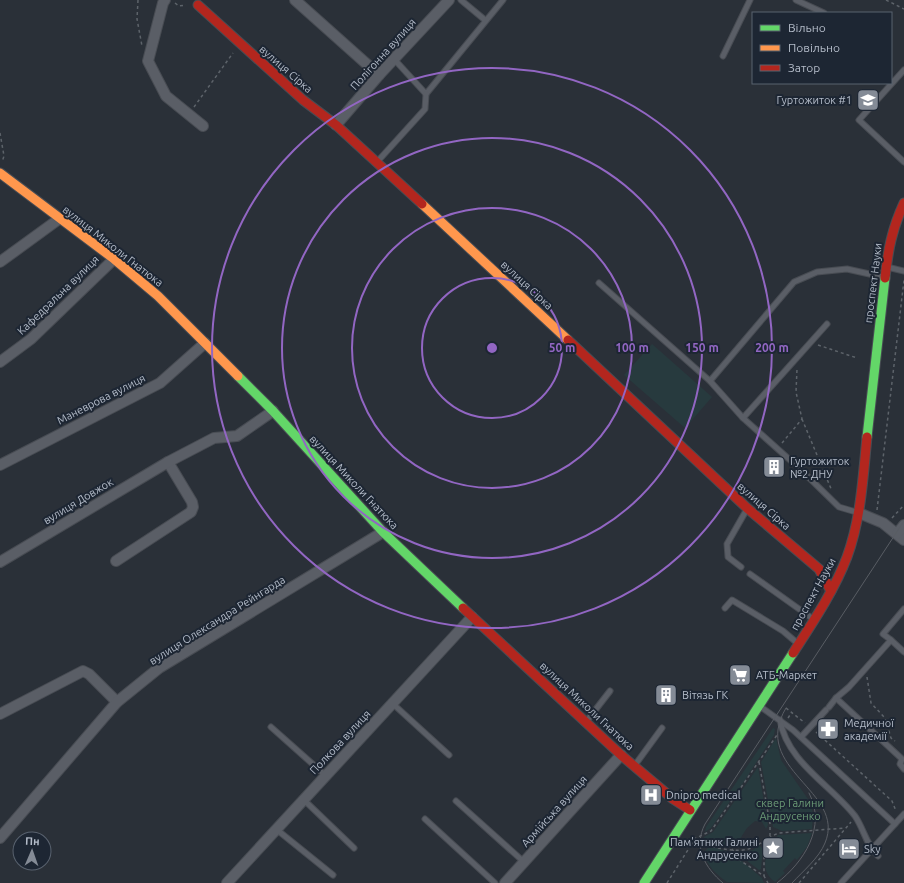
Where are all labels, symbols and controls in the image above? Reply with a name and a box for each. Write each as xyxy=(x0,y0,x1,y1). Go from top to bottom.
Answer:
legend xyxy=(752,12,892,84)
street label: Полігонна вулиця xyxy=(348,16,418,92)
text: Вільно xyxy=(788,21,826,34)
text: Повільно xyxy=(788,41,840,54)
street label: вулиця Сірка xyxy=(257,43,315,95)
text: Затор xyxy=(788,61,820,74)
school or university icon: Гуртожиток #1 xyxy=(855,87,881,113)
place label: Гуртожиток #1 xyxy=(777,94,852,106)
street label: вулиця Миколи Гнатюка xyxy=(60,203,166,289)
street label: проспект Науки xyxy=(862,242,884,324)
street label: Кафедральна вулиця xyxy=(15,253,101,337)
street label: вулиця Сірка xyxy=(499,258,555,312)
centre of rings xyxy=(485,341,499,355)
text: 50 m xyxy=(549,341,575,354)
text: 100 m xyxy=(615,341,649,354)
text: 150 m xyxy=(685,341,719,354)
text: 200 m xyxy=(755,341,789,354)
street label: Маневрова вулиця xyxy=(55,372,147,426)
street label: вулиця Миколи Гнатюка xyxy=(307,433,401,531)
building icon: Гуртожиток №2 ДНУ xyxy=(761,454,787,480)
place label: Гуртожиток №2 ДНУ xyxy=(790,455,850,480)
street label: вулиця Довжок xyxy=(41,475,115,527)
street label: вулиця Сірка xyxy=(735,480,793,532)
street label: проспект Науки xyxy=(788,556,838,632)
street label: вулиця Олександра Рейнгарда xyxy=(147,573,287,667)
street label: вулиця Миколи Гнатюка xyxy=(538,659,636,753)
supermarket icon: АТБ-Маркет xyxy=(727,662,753,688)
place label: АТБ-Маркет xyxy=(756,669,817,681)
building icon: Вітязь ГК xyxy=(653,682,679,708)
place label: Вітязь ГК xyxy=(682,689,728,701)
street label: Полкова вулиця xyxy=(307,708,373,776)
pharmacy icon: Медичної академії xyxy=(815,716,841,742)
place label: Медичної академії xyxy=(844,717,894,742)
street label: Армійська вулиця xyxy=(519,773,589,849)
hospital icon: Dnipro medical xyxy=(638,782,664,808)
place label: Dnipro medical xyxy=(666,789,741,801)
park label: сквер Галини Андрусенко xyxy=(756,797,824,822)
north arrow xyxy=(12,831,52,871)
text: Пн xyxy=(25,835,40,847)
place icon: Пам'ятник Галині Андрусенко xyxy=(760,835,786,861)
place label: Пам'ятник Галині Андрусенко xyxy=(670,836,758,861)
hotel icon: Sky xyxy=(836,836,862,862)
place label: Sky xyxy=(864,843,881,855)

